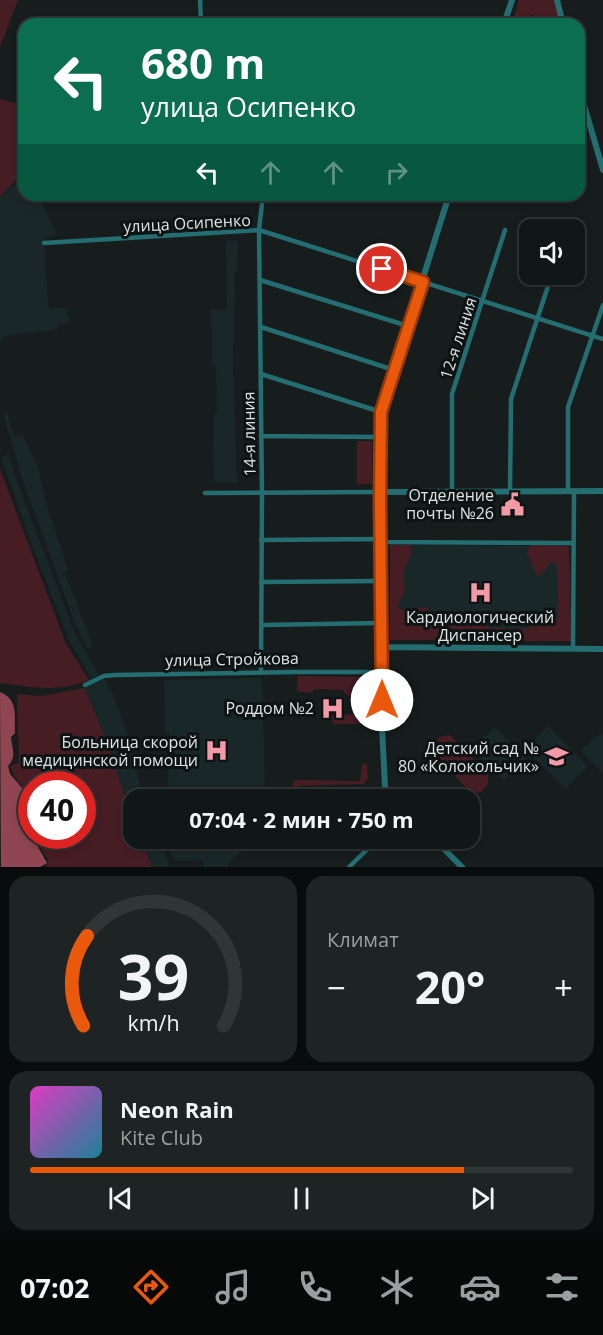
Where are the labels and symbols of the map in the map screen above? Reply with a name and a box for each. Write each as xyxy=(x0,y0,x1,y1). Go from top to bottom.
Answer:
street label: улица Осипенко xyxy=(123,209,251,237)
pin xyxy=(356,243,407,294)
street label: 12-я линия xyxy=(434,294,482,382)
street label: 14-я линия xyxy=(237,391,261,477)
place label: Отделение почты №26 xyxy=(406,484,494,524)
public building icon: Отделение почты №26 xyxy=(499,491,525,517)
hospital icon: Кардиологический Диспансер xyxy=(467,579,493,605)
place label: Кардиологический Диспансер xyxy=(406,606,554,646)
street label: улица Стройкова xyxy=(165,647,299,671)
position arrow xyxy=(350,668,414,732)
hospital icon: Роддом №2 xyxy=(319,695,345,721)
place label: Роддом №2 xyxy=(225,697,314,719)
place label: Больница скорой медицинской помощи xyxy=(22,731,198,771)
place label: Детский сад № 80 «Колокольчик» xyxy=(398,737,539,777)
hospital icon: Больница скорой медицинской помощи xyxy=(203,738,229,764)
school or university icon: Детский сад № 80 «Колокольчик» xyxy=(544,744,570,770)
speed limit sign: 40 xyxy=(18,771,96,849)

